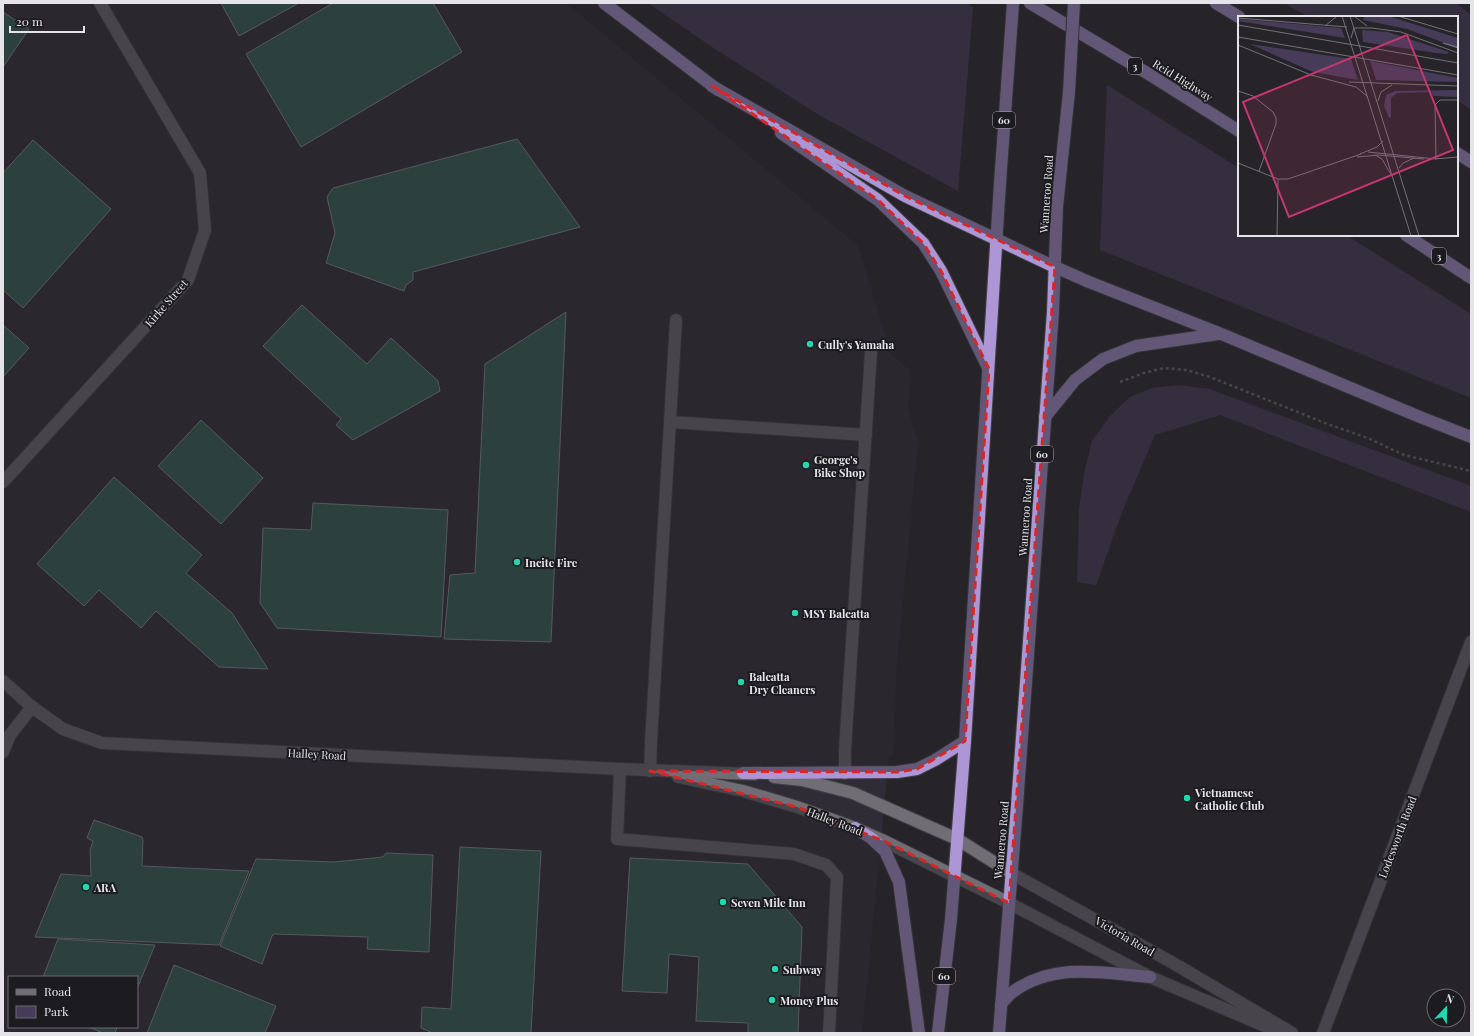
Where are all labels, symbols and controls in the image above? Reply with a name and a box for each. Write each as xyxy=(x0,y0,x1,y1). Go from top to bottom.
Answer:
scale bar xyxy=(10,8,84,34)
text: 20 m xyxy=(16,13,43,29)
inset map xyxy=(1238,16,1458,236)
street label: Reid Highway xyxy=(1150,56,1216,105)
road number: 3 xyxy=(1128,58,1142,74)
road number: 60 xyxy=(993,112,1015,128)
street label: Wanneroo Road xyxy=(1036,154,1056,234)
road number: 3 xyxy=(1432,248,1446,264)
street label: Kirke Street xyxy=(141,276,191,330)
place label: Cully's Yamaha xyxy=(818,337,895,352)
marker: Cully's Yamaha xyxy=(805,339,815,349)
road number: 60 xyxy=(1031,446,1053,462)
place label: George's Bike Shop xyxy=(814,452,865,480)
marker: George's Bike Shop xyxy=(801,460,811,470)
street label: Wanneroo Road xyxy=(1015,477,1035,557)
place label: Incite Fire xyxy=(525,555,578,570)
marker: Incite Fire xyxy=(512,557,522,567)
place label: MSY Balcatta xyxy=(803,606,870,621)
marker: MSY Balcatta xyxy=(790,608,800,618)
place label: Balcatta Dry Cleaners xyxy=(749,669,815,697)
marker: Balcatta Dry Cleaners xyxy=(736,677,746,687)
street label: Halley Road xyxy=(287,745,347,763)
place label: Vietnamese Catholic Club xyxy=(1194,785,1265,813)
marker: Vietnamese Catholic Club xyxy=(1182,793,1192,803)
street label: Lodesworth Road xyxy=(1374,793,1420,880)
street label: Wanneroo Road xyxy=(990,800,1012,881)
street label: Halley Road xyxy=(805,804,866,839)
place label: ARA xyxy=(93,880,117,895)
marker: ARA xyxy=(81,882,91,892)
place label: Seven Mile Inn xyxy=(731,895,806,910)
marker: Seven Mile Inn xyxy=(718,897,728,907)
street label: Victoria Road xyxy=(1092,912,1158,959)
place label: Subway xyxy=(783,962,823,977)
marker: Subway xyxy=(770,964,780,974)
road number: 60 xyxy=(933,968,955,984)
legend xyxy=(8,976,138,1028)
text: Road xyxy=(44,983,71,999)
north arrow xyxy=(1426,988,1466,1028)
text: N xyxy=(1443,990,1456,1007)
place label: Money Plus xyxy=(780,993,838,1008)
marker: Money Plus xyxy=(767,995,777,1005)
text: Park xyxy=(44,1003,69,1019)

